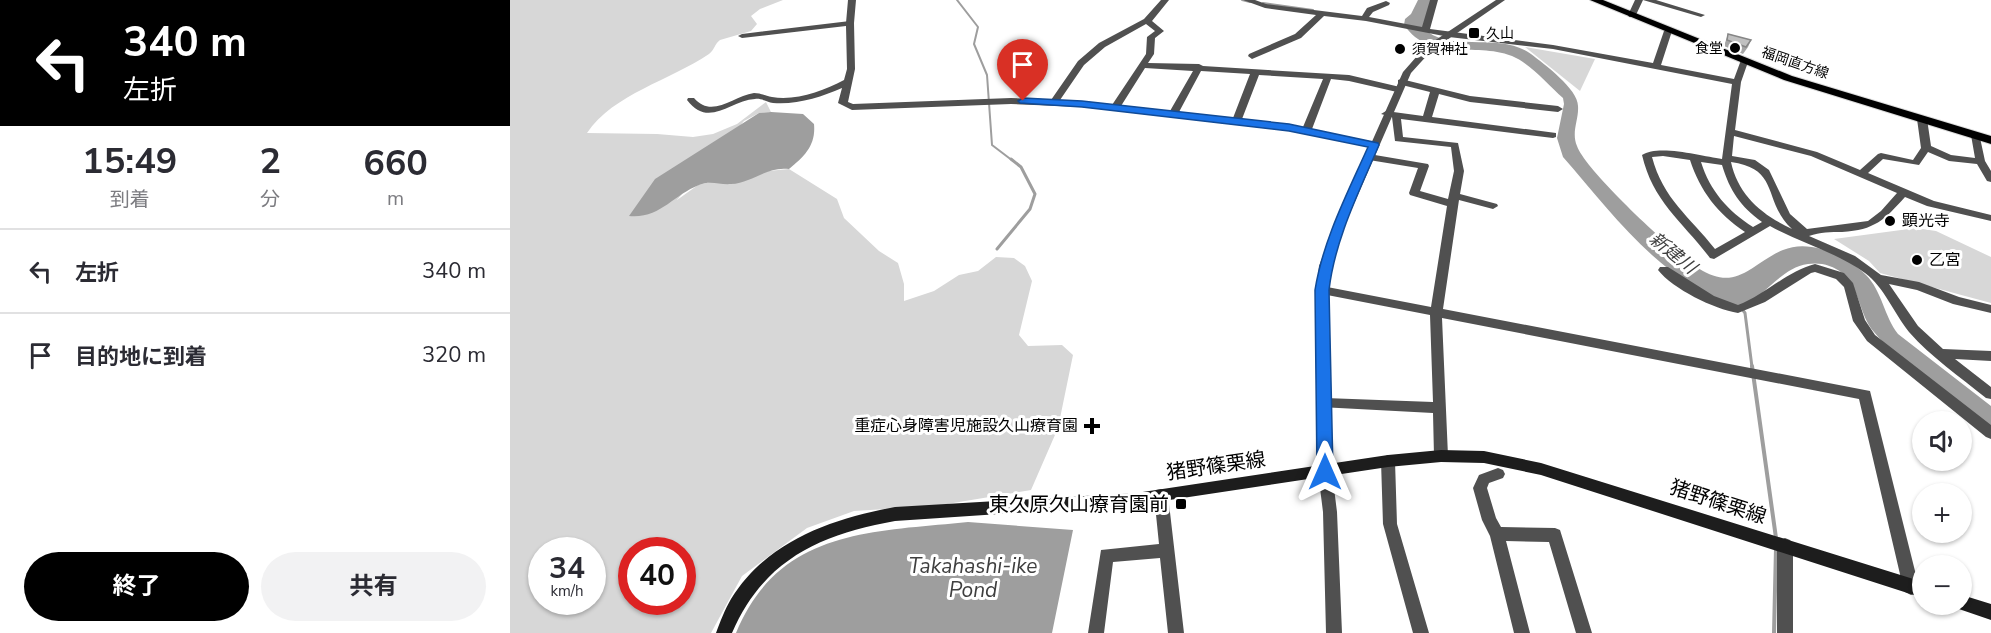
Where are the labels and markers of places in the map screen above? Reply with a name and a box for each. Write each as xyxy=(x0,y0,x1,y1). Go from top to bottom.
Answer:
place label: 久山 xyxy=(1486,24,1514,43)
marker: 久山 xyxy=(1467,26,1481,40)
pin xyxy=(997,39,1048,101)
place label: 食堂 xyxy=(1695,39,1723,58)
place label: 須賀神社 xyxy=(1412,40,1468,59)
marker: 食堂 xyxy=(1728,41,1742,55)
marker: 須賀神社 xyxy=(1393,42,1407,56)
place label: 顕光寺 xyxy=(1902,210,1950,232)
marker: 顕光寺 xyxy=(1883,214,1897,228)
place label: 乙宮 xyxy=(1929,249,1961,271)
marker: 乙宮 xyxy=(1910,253,1924,267)
place label: 重症心身障害児施設久山療育園 xyxy=(854,415,1078,437)
marker: 重症心身障害児施設久山療育園 xyxy=(1083,417,1101,435)
place label: 東久原久山療育園前 xyxy=(989,491,1169,518)
marker: 東久原久山療育園前 xyxy=(1174,497,1188,511)

